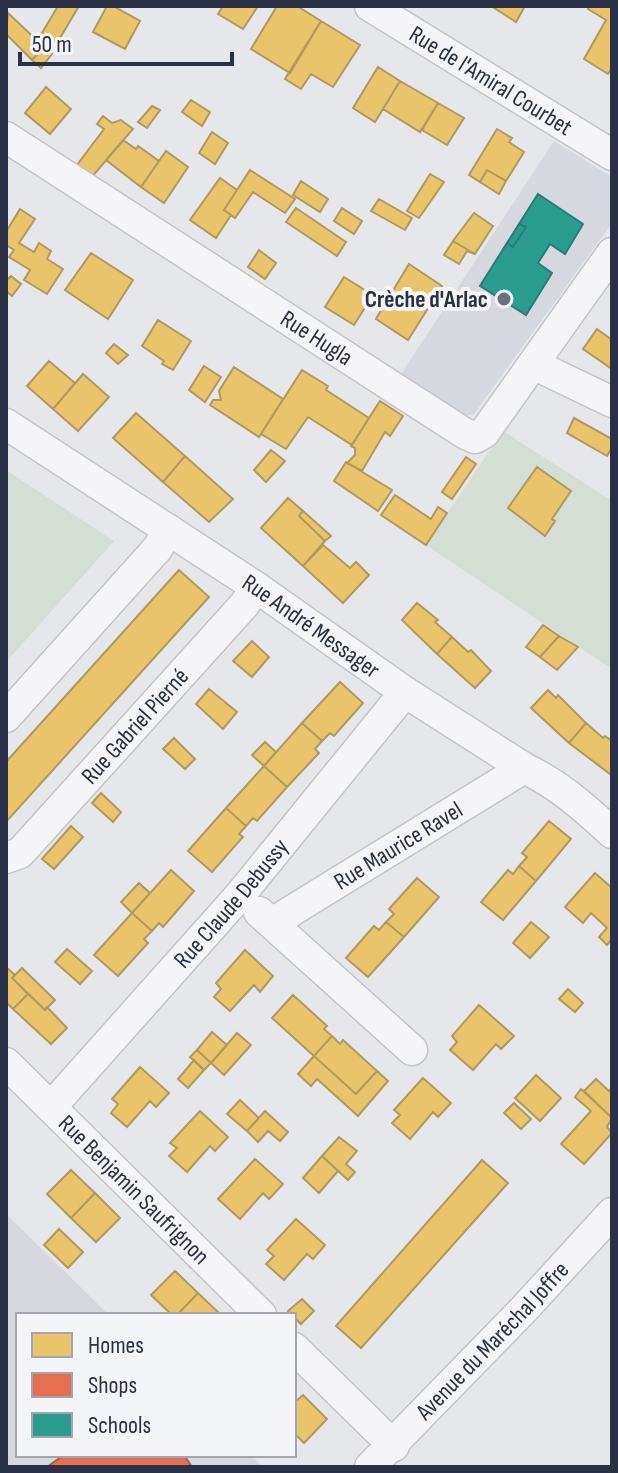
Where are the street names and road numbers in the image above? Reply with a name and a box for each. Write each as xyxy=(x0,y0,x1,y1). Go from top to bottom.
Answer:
street label: Rue de l'Amiral Courbet xyxy=(404,19,578,142)
street label: Rue Hugla xyxy=(275,304,358,372)
street label: Rue André Messager xyxy=(237,568,386,684)
street label: Rue Gabriel Pierné xyxy=(75,662,194,790)
street label: Rue Maurice Ravel xyxy=(328,795,468,896)
street label: Rue Claude Debussy xyxy=(168,833,295,974)
street label: Rue Benjamin Saufrignon xyxy=(52,1109,216,1270)
street label: Avenue du Maréchal Joffre xyxy=(409,1255,575,1426)

